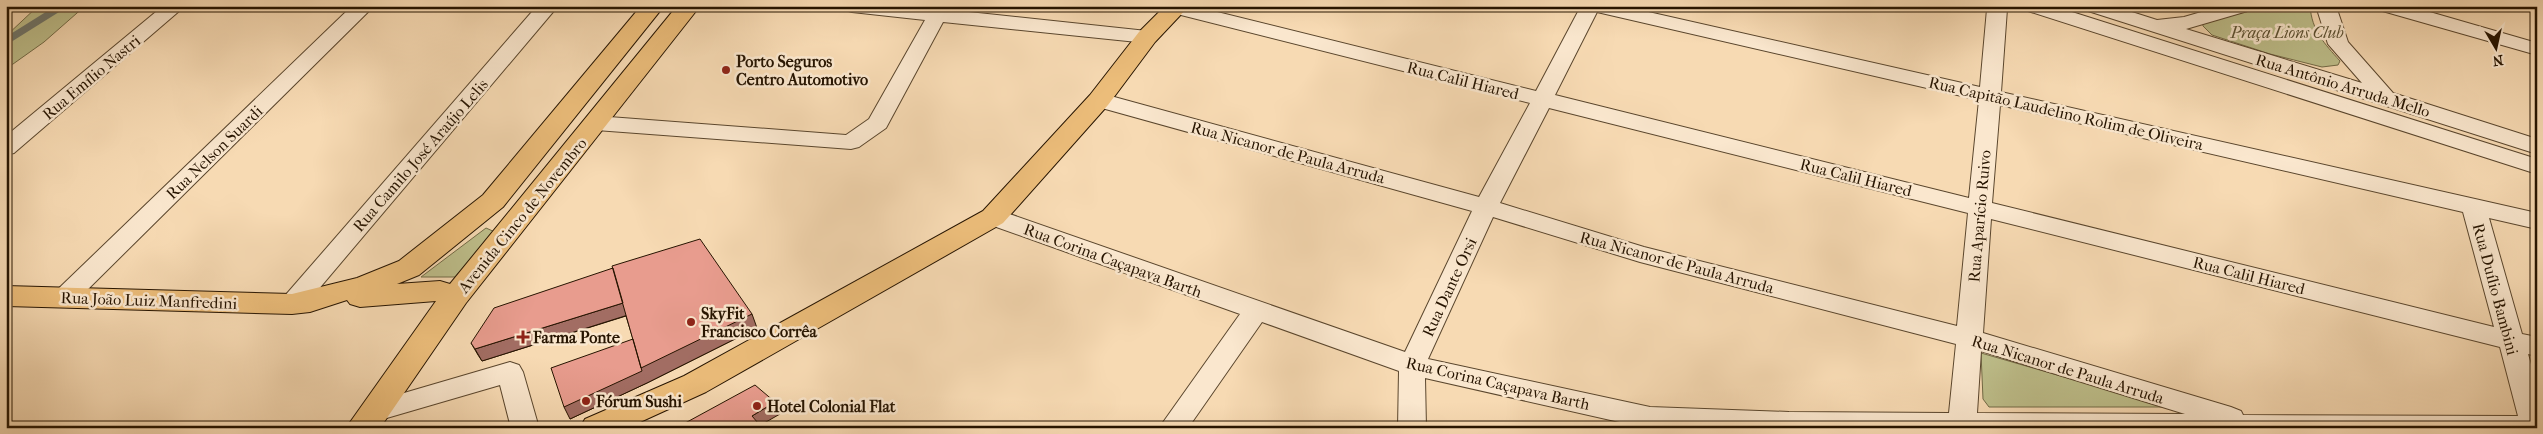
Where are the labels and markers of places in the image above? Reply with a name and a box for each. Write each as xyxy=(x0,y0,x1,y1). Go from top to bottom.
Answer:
place label: Porto Seguros Centro Automotivo xyxy=(736,52,868,89)
marker: Porto Seguros Centro Automotivo xyxy=(720,64,732,76)
place label: SkyFit Francisco Corrêa xyxy=(700,304,817,341)
marker: SkyFit Francisco Corrêa xyxy=(685,316,697,328)
place label: Farma Ponte xyxy=(532,328,620,347)
marker: Farma Ponte xyxy=(517,331,529,343)
place label: Fórum Sushi xyxy=(595,392,682,411)
marker: Fórum Sushi xyxy=(580,395,592,407)
place label: Hotel Colonial Flat xyxy=(767,397,896,416)
marker: Hotel Colonial Flat xyxy=(751,400,763,412)

